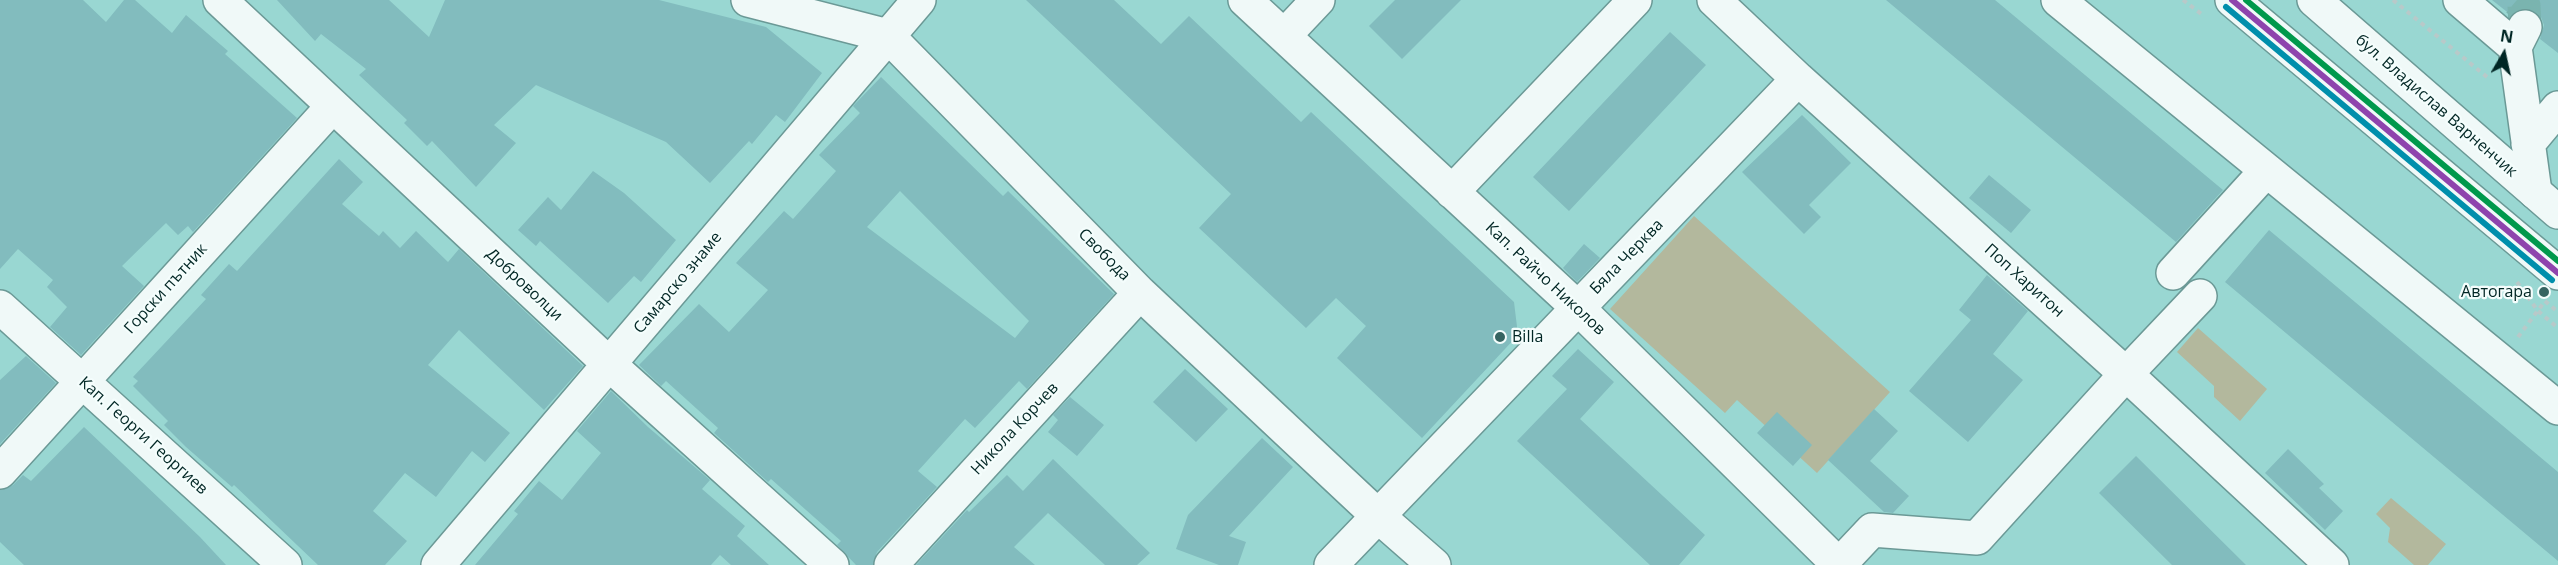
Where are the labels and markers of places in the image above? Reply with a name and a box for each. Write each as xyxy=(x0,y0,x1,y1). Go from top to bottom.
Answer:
place label: Автогара xyxy=(2461,282,2532,302)
marker: Автогара xyxy=(2537,285,2551,299)
place label: Billa xyxy=(1512,327,1543,347)
marker: Billa xyxy=(1493,330,1507,344)

